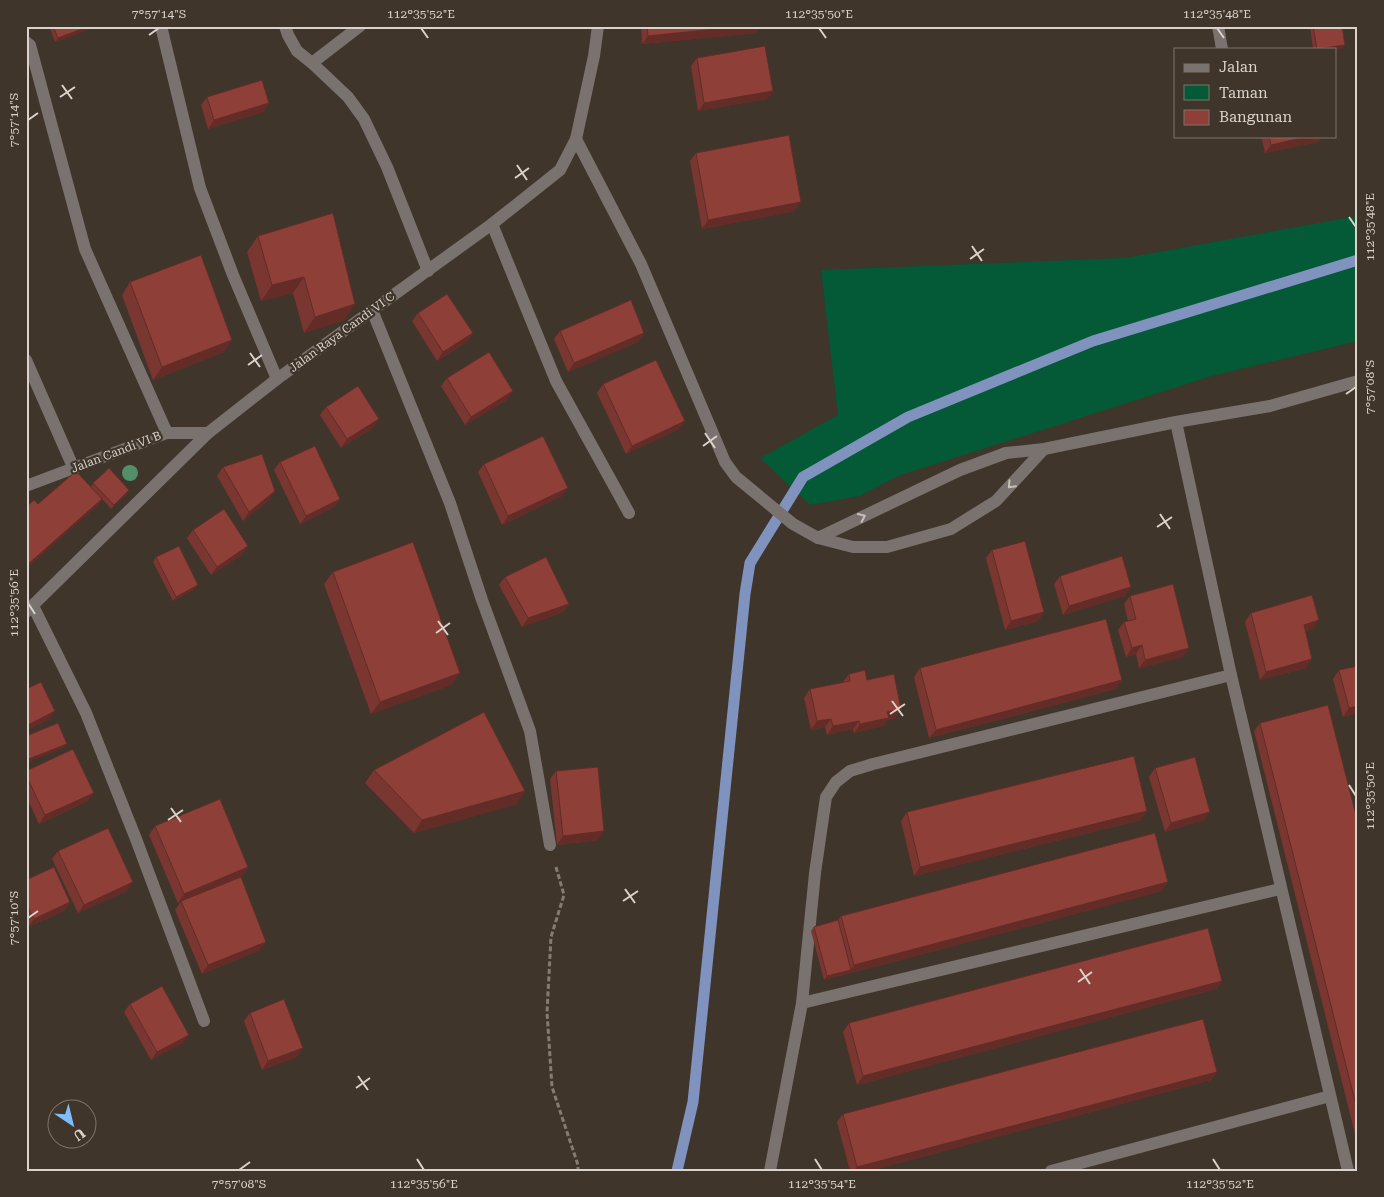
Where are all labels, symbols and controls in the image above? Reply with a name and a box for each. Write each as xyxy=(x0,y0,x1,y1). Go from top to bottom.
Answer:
text: 7°57'14"S xyxy=(132,7,186,21)
text: 112°35'52"E xyxy=(387,7,455,21)
text: 112°35'50"E xyxy=(785,7,853,21)
text: 112°35'48"E xyxy=(1183,7,1251,21)
legend xyxy=(1174,48,1336,138)
text: Jalan xyxy=(1219,58,1258,76)
text: Taman xyxy=(1219,84,1268,102)
text: 7°57'14"S xyxy=(7,93,21,147)
text: Bangunan xyxy=(1219,108,1292,126)
text: 112°35'48"E xyxy=(1363,193,1377,261)
street label: Jalan Raya Candi VI C xyxy=(287,289,398,375)
text: 7°57'08"S xyxy=(1363,360,1377,414)
street label: Jalan Candi VI B xyxy=(69,428,163,476)
one-way arrow xyxy=(1008,480,1017,489)
one-way arrow xyxy=(857,512,866,523)
text: 112°35'56"E xyxy=(7,569,21,637)
text: 112°35'50"E xyxy=(1363,762,1377,830)
text: 7°57'10"S xyxy=(7,891,21,945)
north arrow xyxy=(48,1100,98,1150)
text: U xyxy=(70,1125,88,1144)
text: 7°57'08"S xyxy=(212,1177,266,1191)
text: 112°35'56"E xyxy=(390,1177,458,1191)
text: 112°35'54"E xyxy=(788,1177,856,1191)
text: 112°35'52"E xyxy=(1186,1177,1254,1191)

